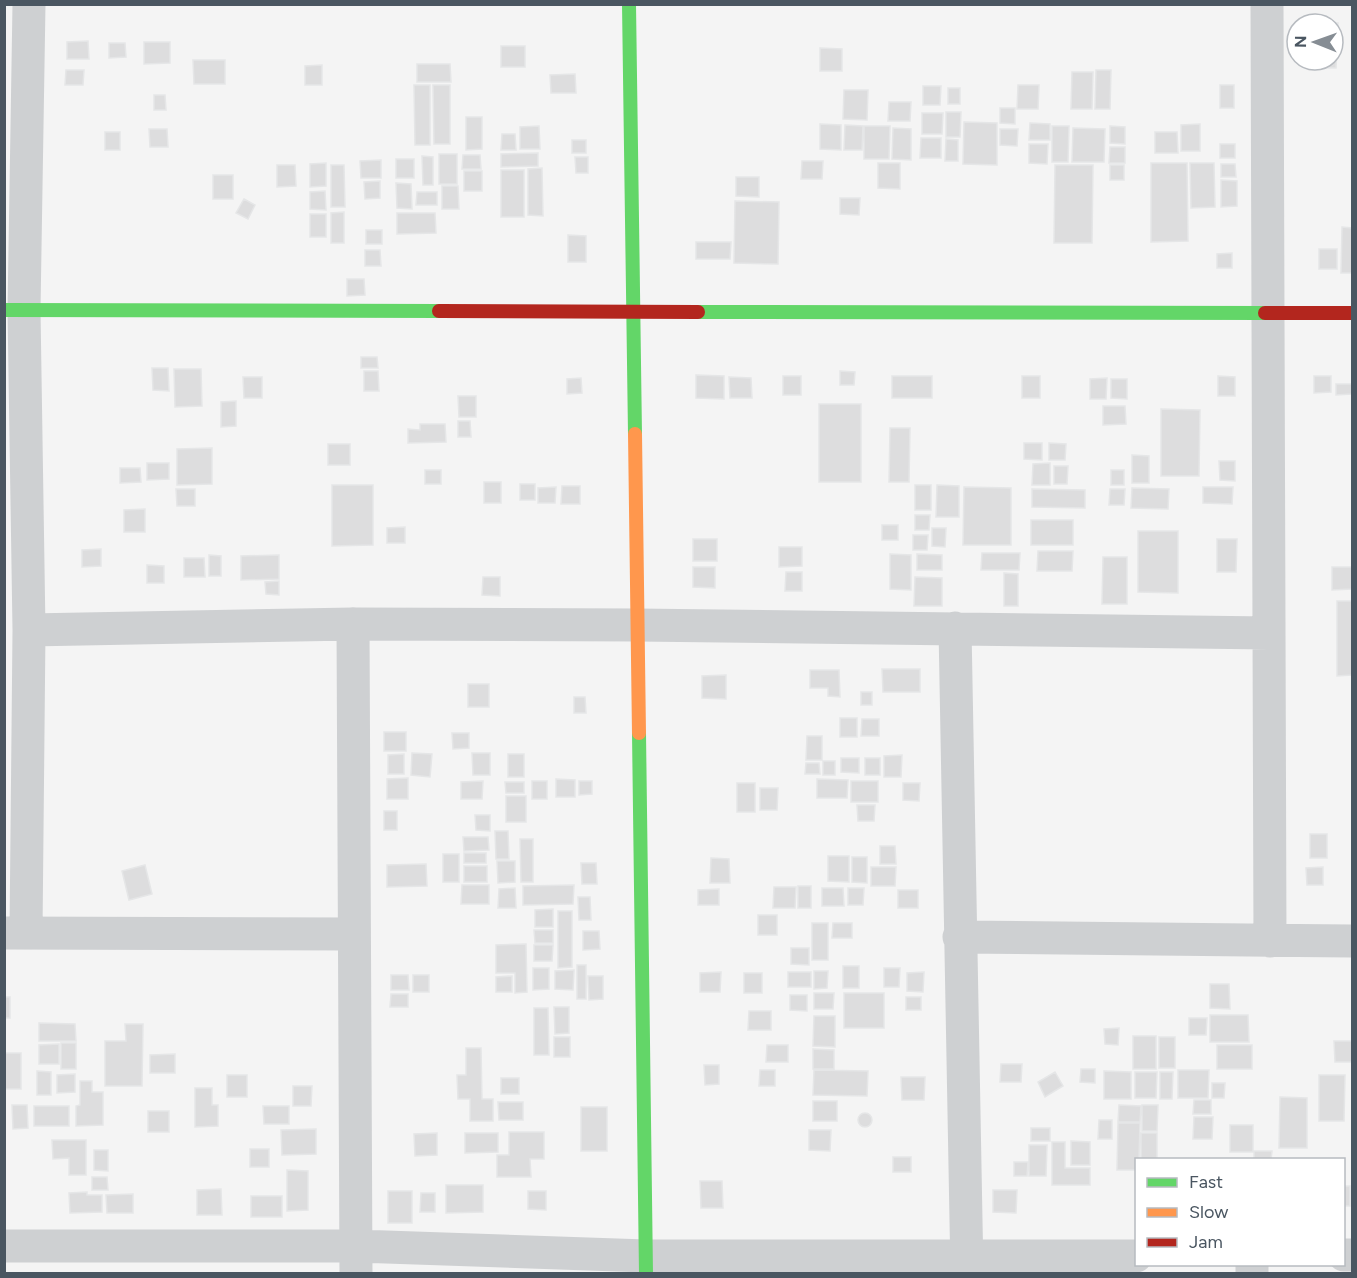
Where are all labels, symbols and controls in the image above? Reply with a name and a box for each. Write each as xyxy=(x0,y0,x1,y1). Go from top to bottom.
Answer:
north arrow xyxy=(1285,12,1345,72)
text: N xyxy=(1291,35,1310,48)
legend xyxy=(1135,1158,1345,1266)
text: Fast xyxy=(1189,1171,1223,1193)
text: Slow xyxy=(1189,1201,1228,1223)
text: Jam xyxy=(1189,1231,1223,1253)

